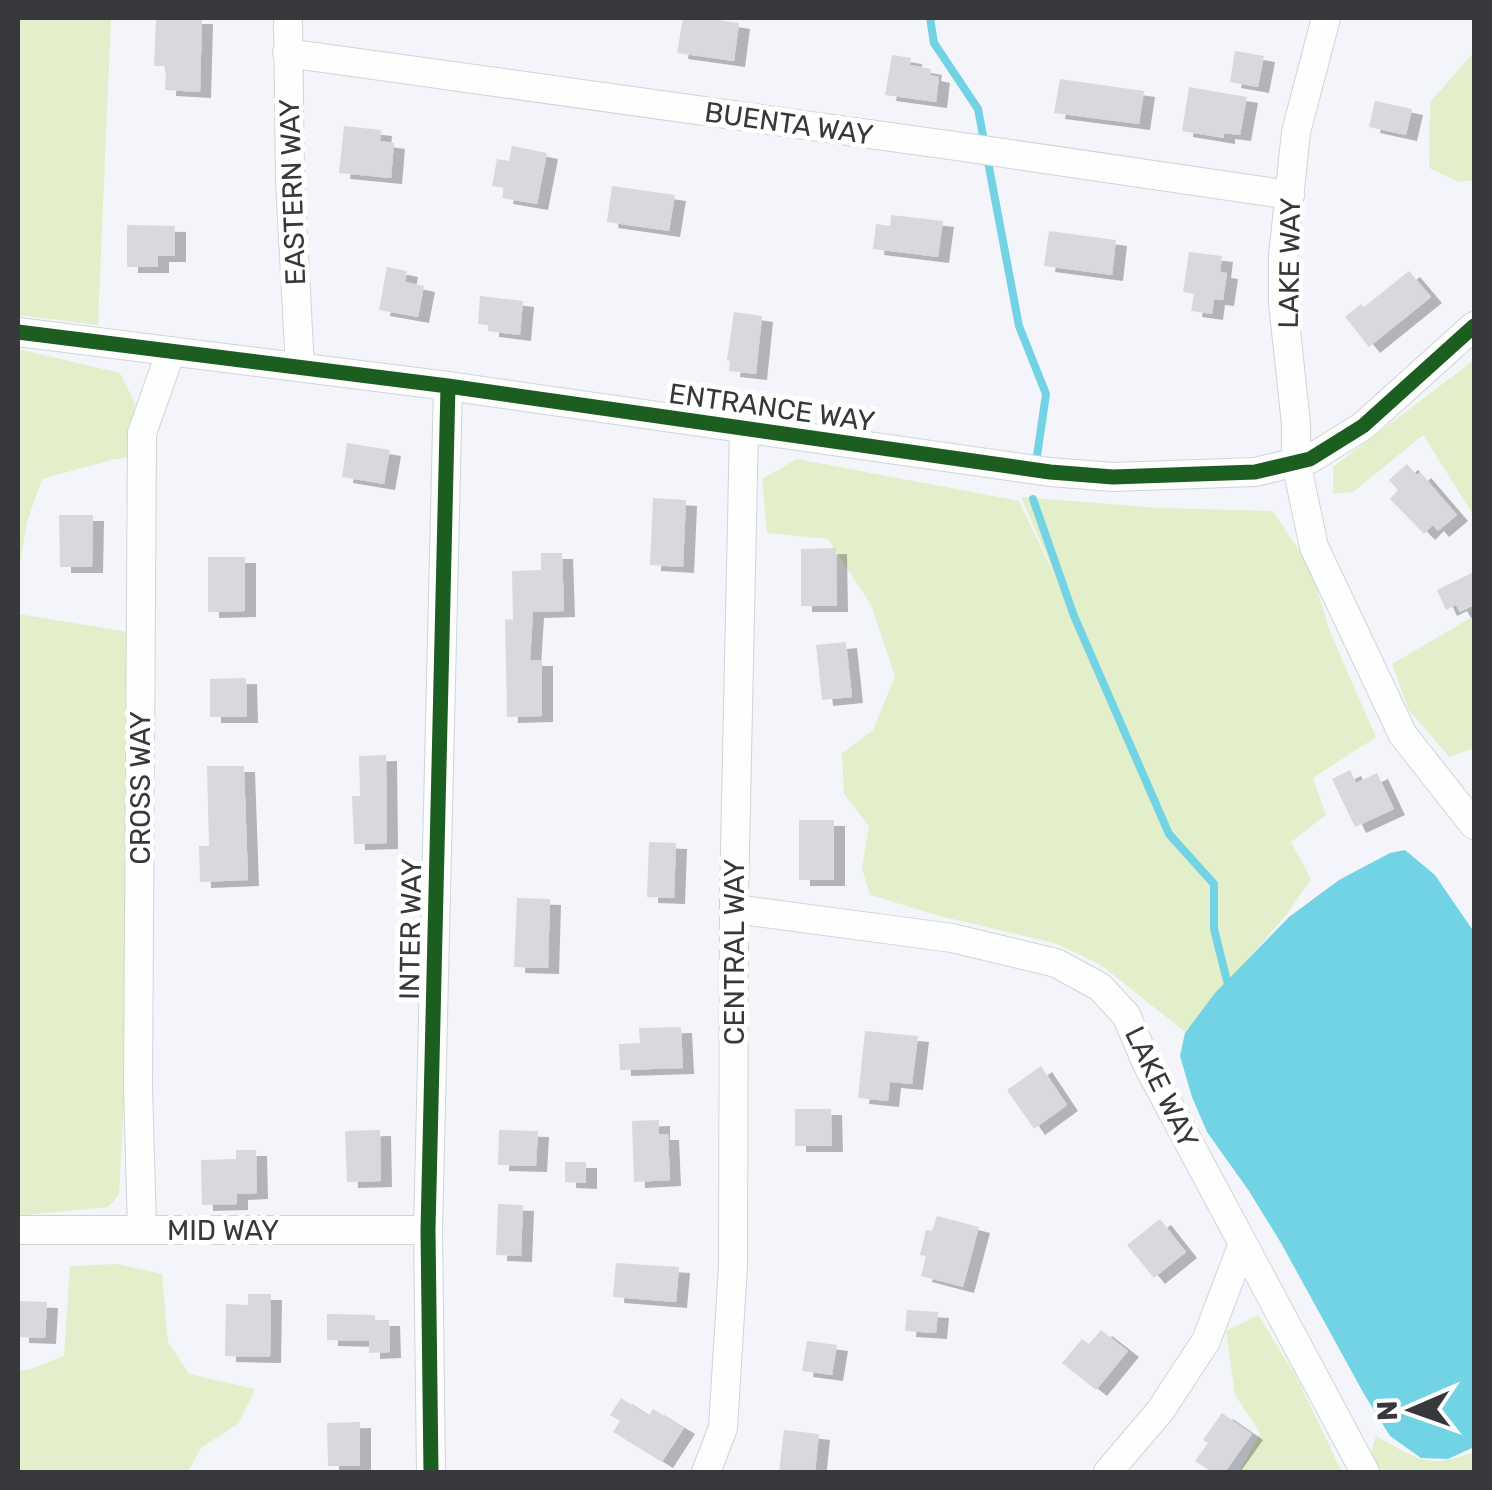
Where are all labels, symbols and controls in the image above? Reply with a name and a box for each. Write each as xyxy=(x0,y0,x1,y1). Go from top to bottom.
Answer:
street label: BUENTA WAY xyxy=(703,95,875,152)
street label: EASTERN WAY xyxy=(273,98,312,286)
street label: LAKE WAY xyxy=(1272,197,1307,329)
street label: ENTRANCE WAY xyxy=(667,377,877,438)
street label: CROSS WAY xyxy=(124,711,157,865)
street label: INTER WAY xyxy=(393,858,428,1000)
street label: CENTRAL WAY xyxy=(718,859,751,1045)
street label: LAKE WAY xyxy=(1118,1021,1205,1153)
street label: MID WAY xyxy=(167,1214,279,1247)
north arrow xyxy=(1362,1360,1462,1460)
text: N xyxy=(1371,1400,1404,1421)

